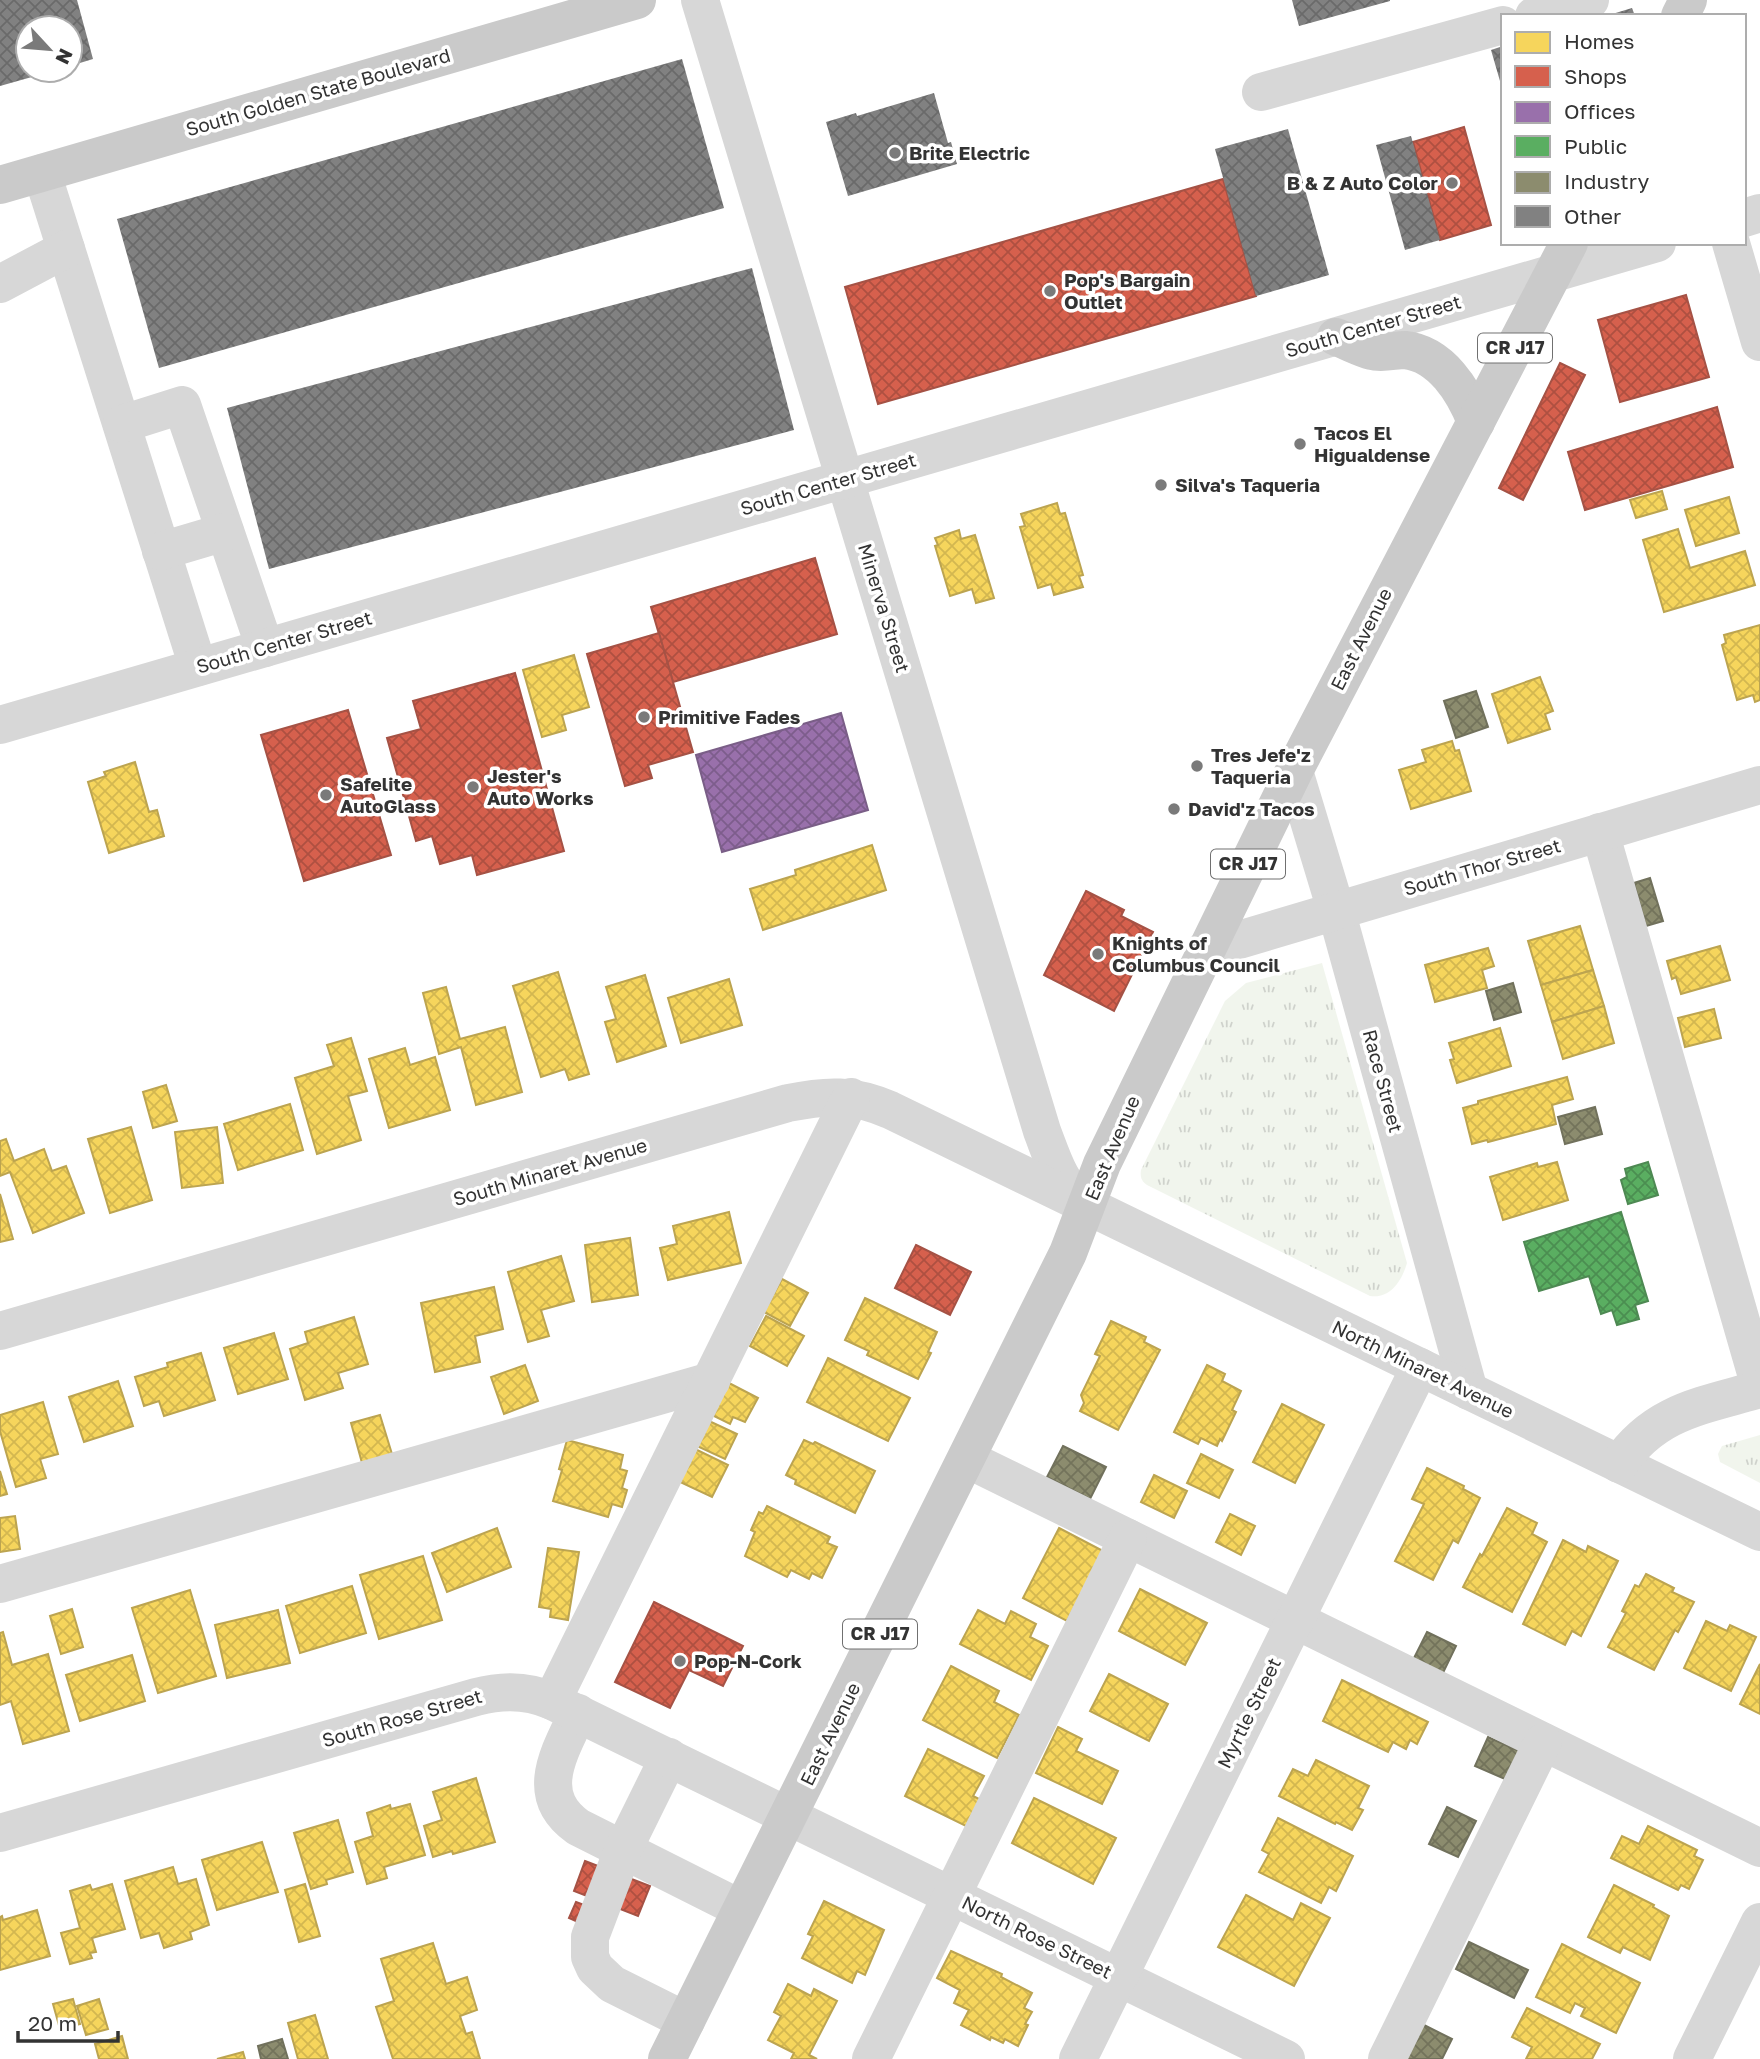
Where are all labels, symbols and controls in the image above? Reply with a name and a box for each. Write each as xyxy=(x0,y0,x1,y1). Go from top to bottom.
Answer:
north arrow xyxy=(14,14,84,84)
legend xyxy=(1501,14,1746,245)
text: Homes xyxy=(1564,28,1634,54)
street label: South Golden State Boulevard xyxy=(183,43,453,140)
text: N xyxy=(51,45,78,68)
text: Shops xyxy=(1564,63,1627,89)
text: Offices xyxy=(1564,98,1635,124)
text: Public xyxy=(1564,133,1627,159)
place label: Brite Electric xyxy=(909,141,1030,164)
marker: Brite Electric xyxy=(887,145,903,161)
text: Industry xyxy=(1564,168,1649,194)
place label: B & Z Auto Color xyxy=(1287,171,1439,194)
marker: B & Z Auto Color xyxy=(1444,175,1460,191)
text: Other xyxy=(1564,203,1621,229)
place label: Pop's Bargain Outlet xyxy=(1064,268,1190,313)
marker: Pop's Bargain Outlet xyxy=(1042,283,1058,299)
street label: South Center Street xyxy=(1282,289,1463,362)
road number: CR J17 xyxy=(1478,334,1552,362)
place label: Tacos El Higualdense xyxy=(1314,421,1430,466)
marker: Tacos El Higualdense xyxy=(1292,436,1308,452)
street label: South Center Street xyxy=(737,447,918,520)
place label: Silva's Taqueria xyxy=(1175,473,1320,496)
marker: Silva's Taqueria xyxy=(1153,477,1169,493)
street label: Minerva Street xyxy=(854,540,915,675)
street label: East Avenue xyxy=(1325,584,1396,694)
street label: South Center Street xyxy=(193,605,374,678)
place label: Primitive Fades xyxy=(658,705,801,728)
marker: Primitive Fades xyxy=(636,709,652,725)
place label: Tres Jefe'z Taqueria xyxy=(1211,743,1311,788)
marker: Tres Jefe'z Taqueria xyxy=(1189,758,1205,774)
place label: Jester's Auto Works xyxy=(487,764,594,809)
place label: Safelite AutoGlass xyxy=(340,772,437,817)
marker: Jester's Auto Works xyxy=(465,779,481,795)
marker: Safelite AutoGlass xyxy=(318,787,334,803)
place label: David'z Tacos xyxy=(1188,797,1315,820)
marker: David'z Tacos xyxy=(1166,801,1182,817)
street label: South Thor Street xyxy=(1401,833,1563,900)
road number: CR J17 xyxy=(1211,850,1285,878)
place label: Knights of Columbus Council xyxy=(1112,931,1280,976)
marker: Knights of Columbus Council xyxy=(1090,946,1106,962)
street label: Race Street xyxy=(1359,1027,1408,1135)
street label: East Avenue xyxy=(1079,1092,1144,1204)
street label: South Minaret Avenue xyxy=(450,1133,649,1210)
street label: North Minaret Avenue xyxy=(1329,1315,1518,1423)
road number: CR J17 xyxy=(843,1619,917,1648)
place label: Pop-N-Cork xyxy=(694,1649,802,1672)
marker: Pop-N-Cork xyxy=(672,1653,688,1669)
street label: Myrtle Street xyxy=(1212,1654,1285,1772)
street label: East Avenue xyxy=(795,1679,864,1789)
street label: South Rose Street xyxy=(319,1684,484,1751)
street label: North Rose Street xyxy=(959,1890,1116,1983)
scale bar xyxy=(18,2000,117,2044)
text: 20 m xyxy=(28,2010,77,2036)

